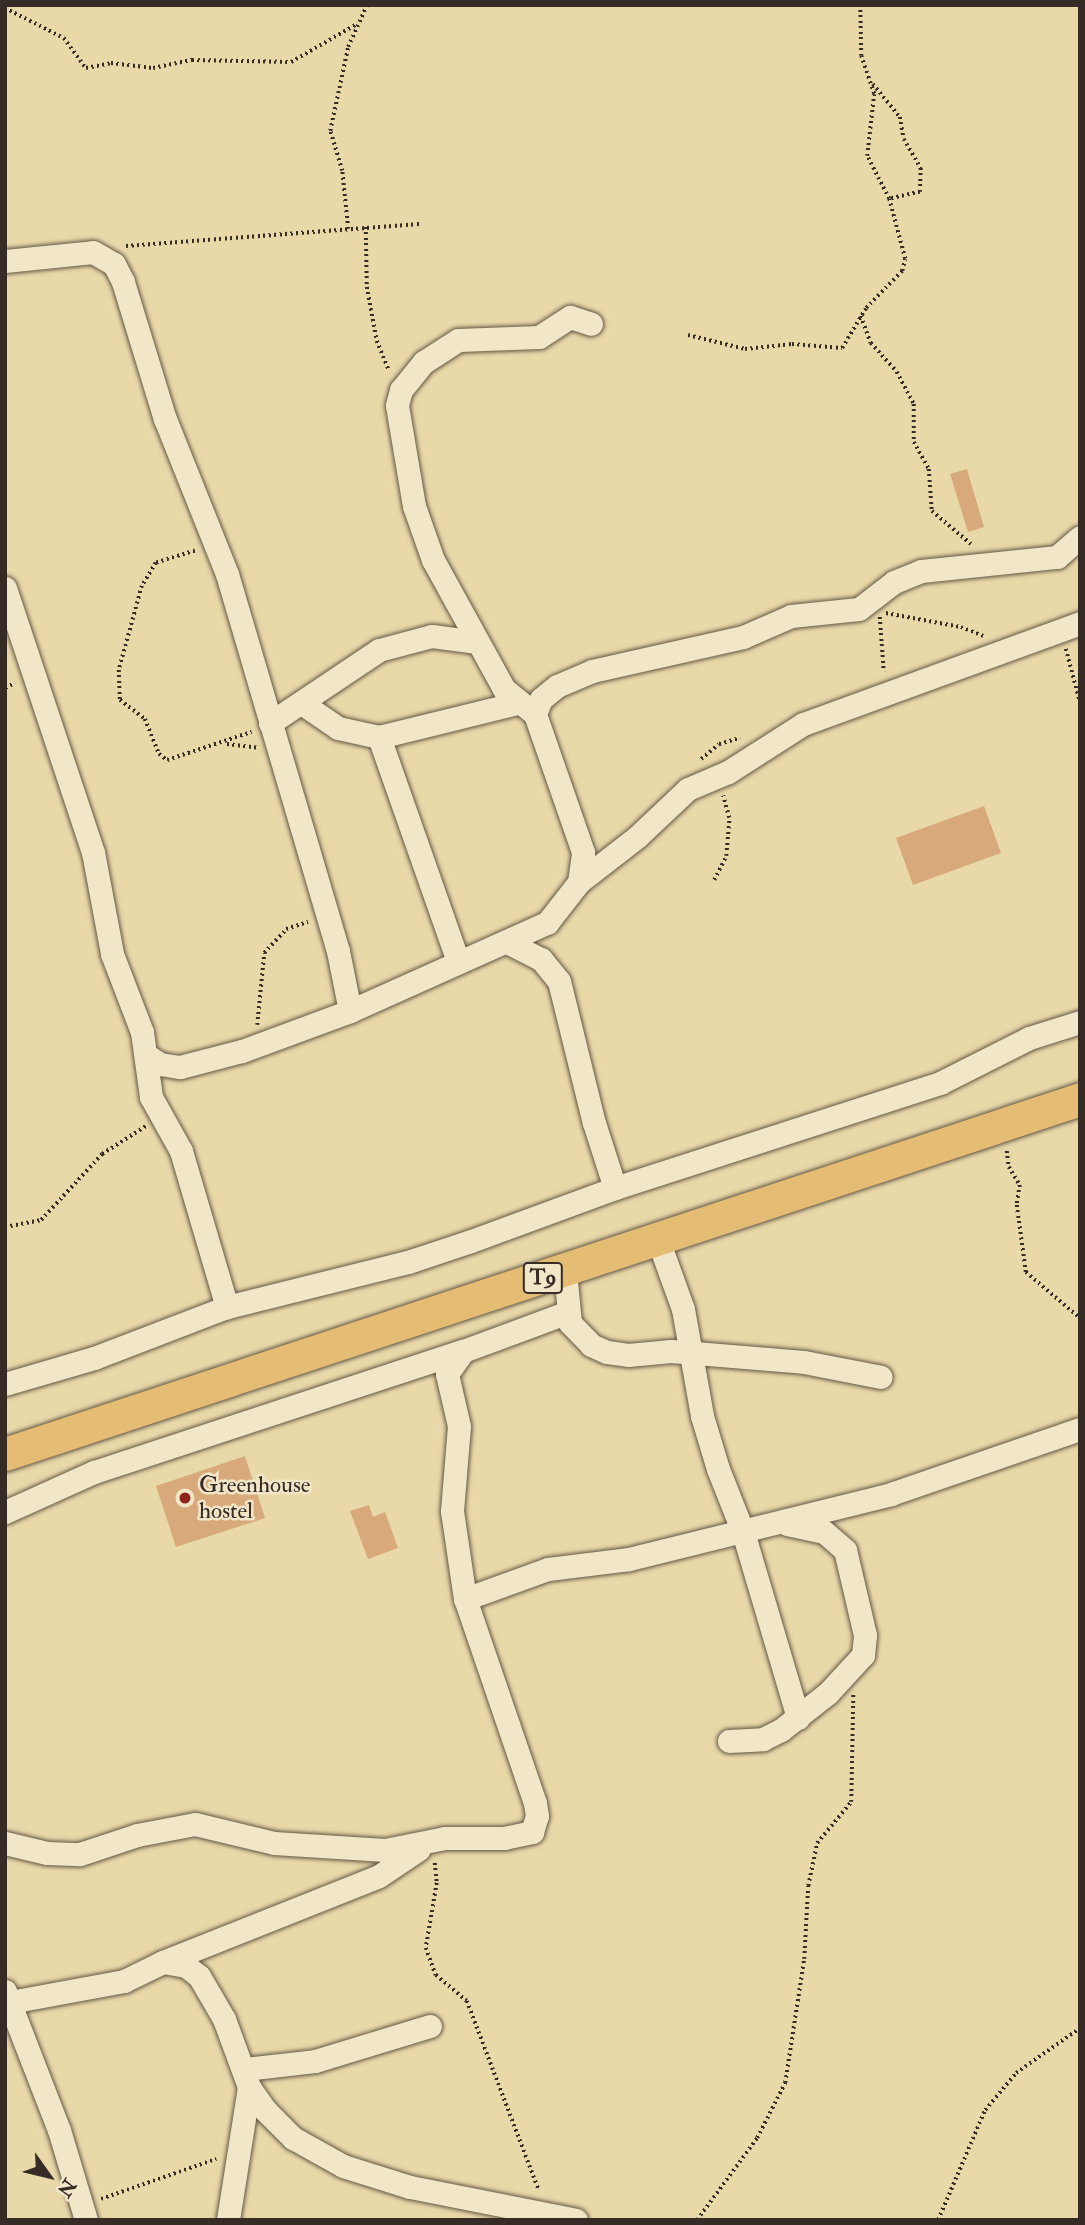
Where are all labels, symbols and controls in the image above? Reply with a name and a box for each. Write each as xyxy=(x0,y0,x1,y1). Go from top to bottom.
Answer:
road number: T9 xyxy=(522,1260,564,1296)
place label: Greenhouse hostel xyxy=(199,1471,310,1525)
marker: Greenhouse hostel xyxy=(177,1490,193,1506)
north arrow xyxy=(14,2141,84,2211)
text: N xyxy=(52,2174,81,2202)

